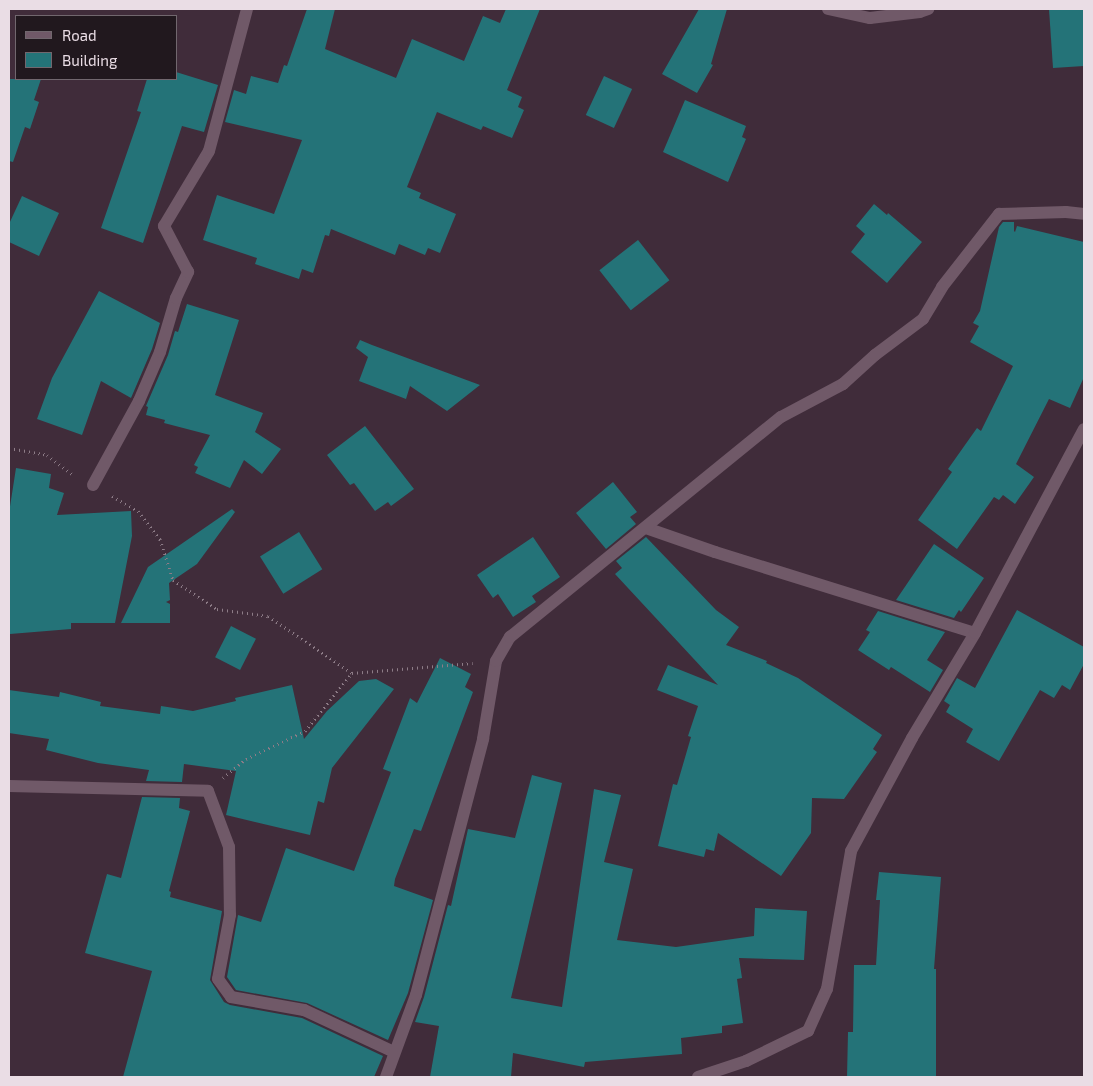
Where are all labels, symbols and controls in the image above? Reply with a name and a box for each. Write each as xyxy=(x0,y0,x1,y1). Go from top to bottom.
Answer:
legend xyxy=(15,15,178,80)
text: Road xyxy=(62,26,97,44)
text: Building xyxy=(62,51,117,69)

